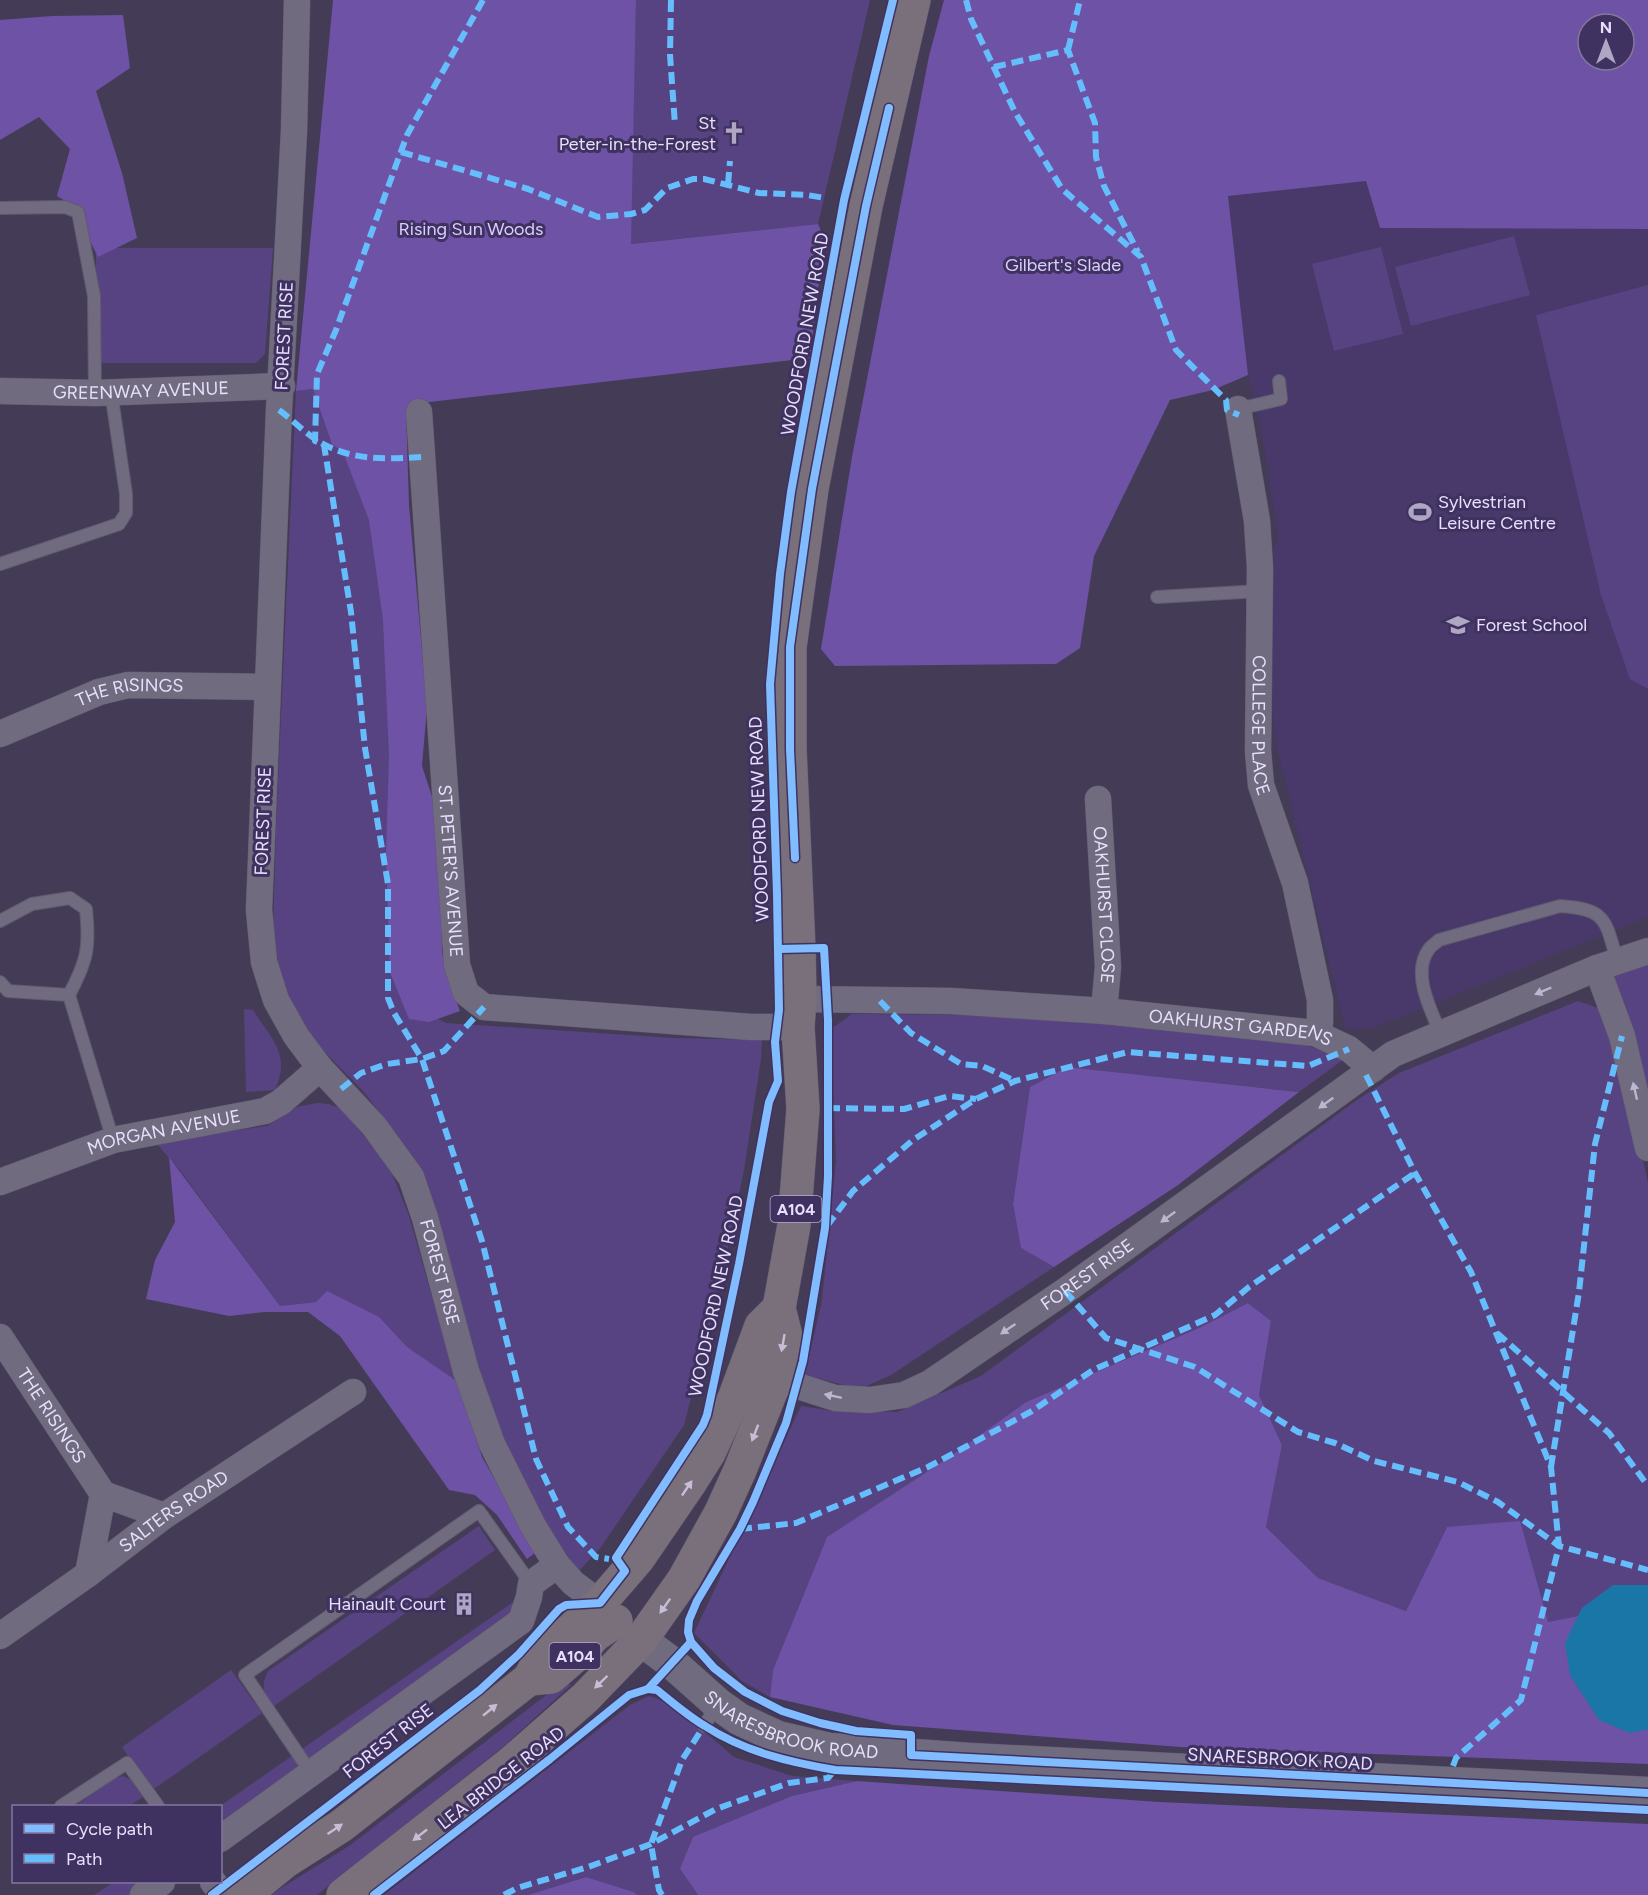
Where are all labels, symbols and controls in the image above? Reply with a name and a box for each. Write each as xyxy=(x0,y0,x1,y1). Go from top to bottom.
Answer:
north arrow xyxy=(1576,12,1636,72)
text: N xyxy=(1600,18,1612,37)
place label: St Peter-in-the-Forest xyxy=(559,112,716,155)
church icon: St Peter-in-the-Forest xyxy=(721,120,747,146)
park label: Rising Sun Woods xyxy=(398,218,544,240)
street label: WOODFORD NEW ROAD xyxy=(776,231,834,437)
park label: Gilbert's Slade xyxy=(1005,254,1121,276)
street label: FOREST RISE xyxy=(270,281,298,391)
street label: GREENWAY AVENUE xyxy=(53,377,229,404)
place label: Sylvestrian Leisure Centre xyxy=(1438,491,1556,534)
sports icon: Sylvestrian Leisure Centre xyxy=(1407,499,1433,525)
school or university icon: Forest School xyxy=(1445,612,1471,638)
place label: Forest School xyxy=(1476,614,1587,636)
street label: COLLEGE PLACE xyxy=(1247,655,1275,798)
street label: THE RISINGS xyxy=(72,674,183,712)
street label: WOODFORD NEW ROAD xyxy=(744,716,774,922)
street label: FOREST RISE xyxy=(250,766,276,876)
street label: ST. PETER'S AVENUE xyxy=(434,784,467,958)
street label: OAKHURST CLOSE xyxy=(1089,825,1119,985)
one-way arrow xyxy=(1533,986,1551,996)
street label: OAKHURST GARDENS xyxy=(1148,1005,1336,1051)
one-way arrow xyxy=(1629,1082,1639,1100)
one-way arrow xyxy=(1319,1097,1334,1109)
street label: MORGAN AVENUE xyxy=(84,1105,242,1160)
street label: WOODFORD NEW ROAD xyxy=(684,1193,748,1399)
road number: A104 xyxy=(770,1196,822,1222)
one-way arrow xyxy=(1160,1211,1176,1223)
street label: FOREST RISE xyxy=(415,1217,464,1328)
street label: FOREST RISE xyxy=(1037,1234,1138,1315)
one-way arrow xyxy=(1000,1324,1017,1335)
one-way arrow xyxy=(779,1334,788,1353)
street label: THE RISINGS xyxy=(12,1364,91,1467)
one-way arrow xyxy=(823,1391,842,1400)
one-way arrow xyxy=(749,1424,759,1442)
street label: SALTERS ROAD xyxy=(115,1466,233,1557)
one-way arrow xyxy=(681,1480,692,1496)
building icon: Hainault Court xyxy=(451,1591,477,1617)
place label: Hainault Court xyxy=(328,1593,446,1615)
one-way arrow xyxy=(659,1597,671,1613)
road number: A104 xyxy=(550,1643,600,1669)
one-way arrow xyxy=(594,1675,608,1689)
street label: SNARESBROOK ROAD xyxy=(699,1686,879,1763)
street label: FOREST RISE xyxy=(338,1699,438,1783)
one-way arrow xyxy=(482,1704,498,1717)
street label: LEA BRIDGE ROAD xyxy=(433,1722,569,1834)
street label: SNARESBROOK ROAD xyxy=(1187,1743,1373,1775)
legend xyxy=(12,1805,222,1883)
text: Cycle path xyxy=(66,1818,153,1840)
one-way arrow xyxy=(327,1823,343,1835)
one-way arrow xyxy=(412,1828,427,1840)
text: Path xyxy=(66,1848,102,1870)

